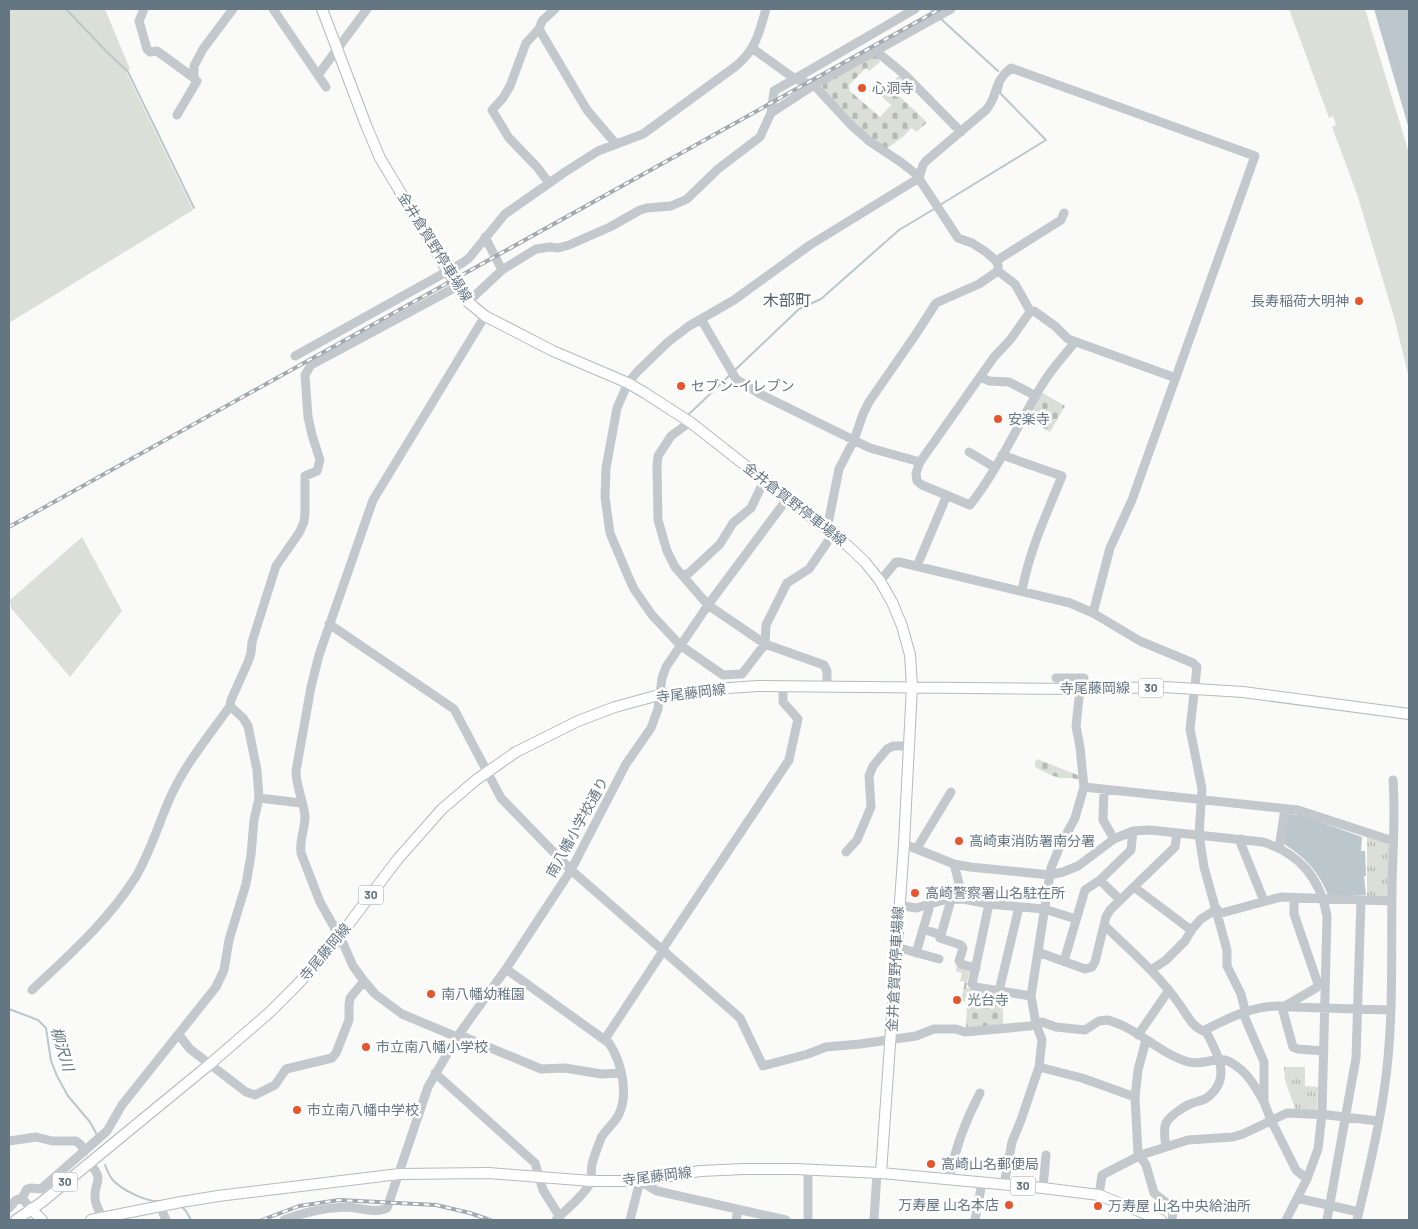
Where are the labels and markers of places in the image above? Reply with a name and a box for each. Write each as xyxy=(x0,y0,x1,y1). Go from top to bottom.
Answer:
place label: 心洞寺 xyxy=(872,79,914,96)
marker: 心洞寺 xyxy=(856,82,868,94)
place label: 長寿稲荷大明神 xyxy=(1251,292,1349,309)
marker: 長寿稲荷大明神 xyxy=(1353,295,1365,307)
place label: セブン-イレブン xyxy=(691,377,795,394)
marker: セブン-イレブン xyxy=(675,380,687,392)
place label: 安楽寺 xyxy=(1008,410,1050,427)
marker: 安楽寺 xyxy=(992,413,1004,425)
place label: 高崎東消防署南分署 xyxy=(969,832,1095,849)
marker: 高崎東消防署南分署 xyxy=(953,835,965,847)
place label: 高崎警察署山名駐在所 xyxy=(925,884,1065,901)
marker: 高崎警察署山名駐在所 xyxy=(909,887,921,899)
place label: 南八幡幼稚園 xyxy=(441,985,525,1002)
marker: 南八幡幼稚園 xyxy=(425,988,437,1000)
place label: 光台寺 xyxy=(967,991,1009,1008)
marker: 光台寺 xyxy=(951,994,963,1006)
place label: 市立南八幡小学校 xyxy=(376,1038,488,1055)
marker: 市立南八幡小学校 xyxy=(360,1041,372,1053)
place label: 市立南八幡中学校 xyxy=(307,1101,419,1118)
marker: 市立南八幡中学校 xyxy=(291,1104,303,1116)
place label: 高崎山名郵便局 xyxy=(941,1155,1039,1172)
marker: 高崎山名郵便局 xyxy=(925,1158,937,1170)
place label: 万寿屋 山名本店 xyxy=(898,1196,999,1213)
place label: 万寿屋 山名中央給油所 xyxy=(1108,1197,1251,1214)
marker: 万寿屋 山名本店 xyxy=(1003,1199,1015,1211)
marker: 万寿屋 山名中央給油所 xyxy=(1092,1200,1104,1212)

